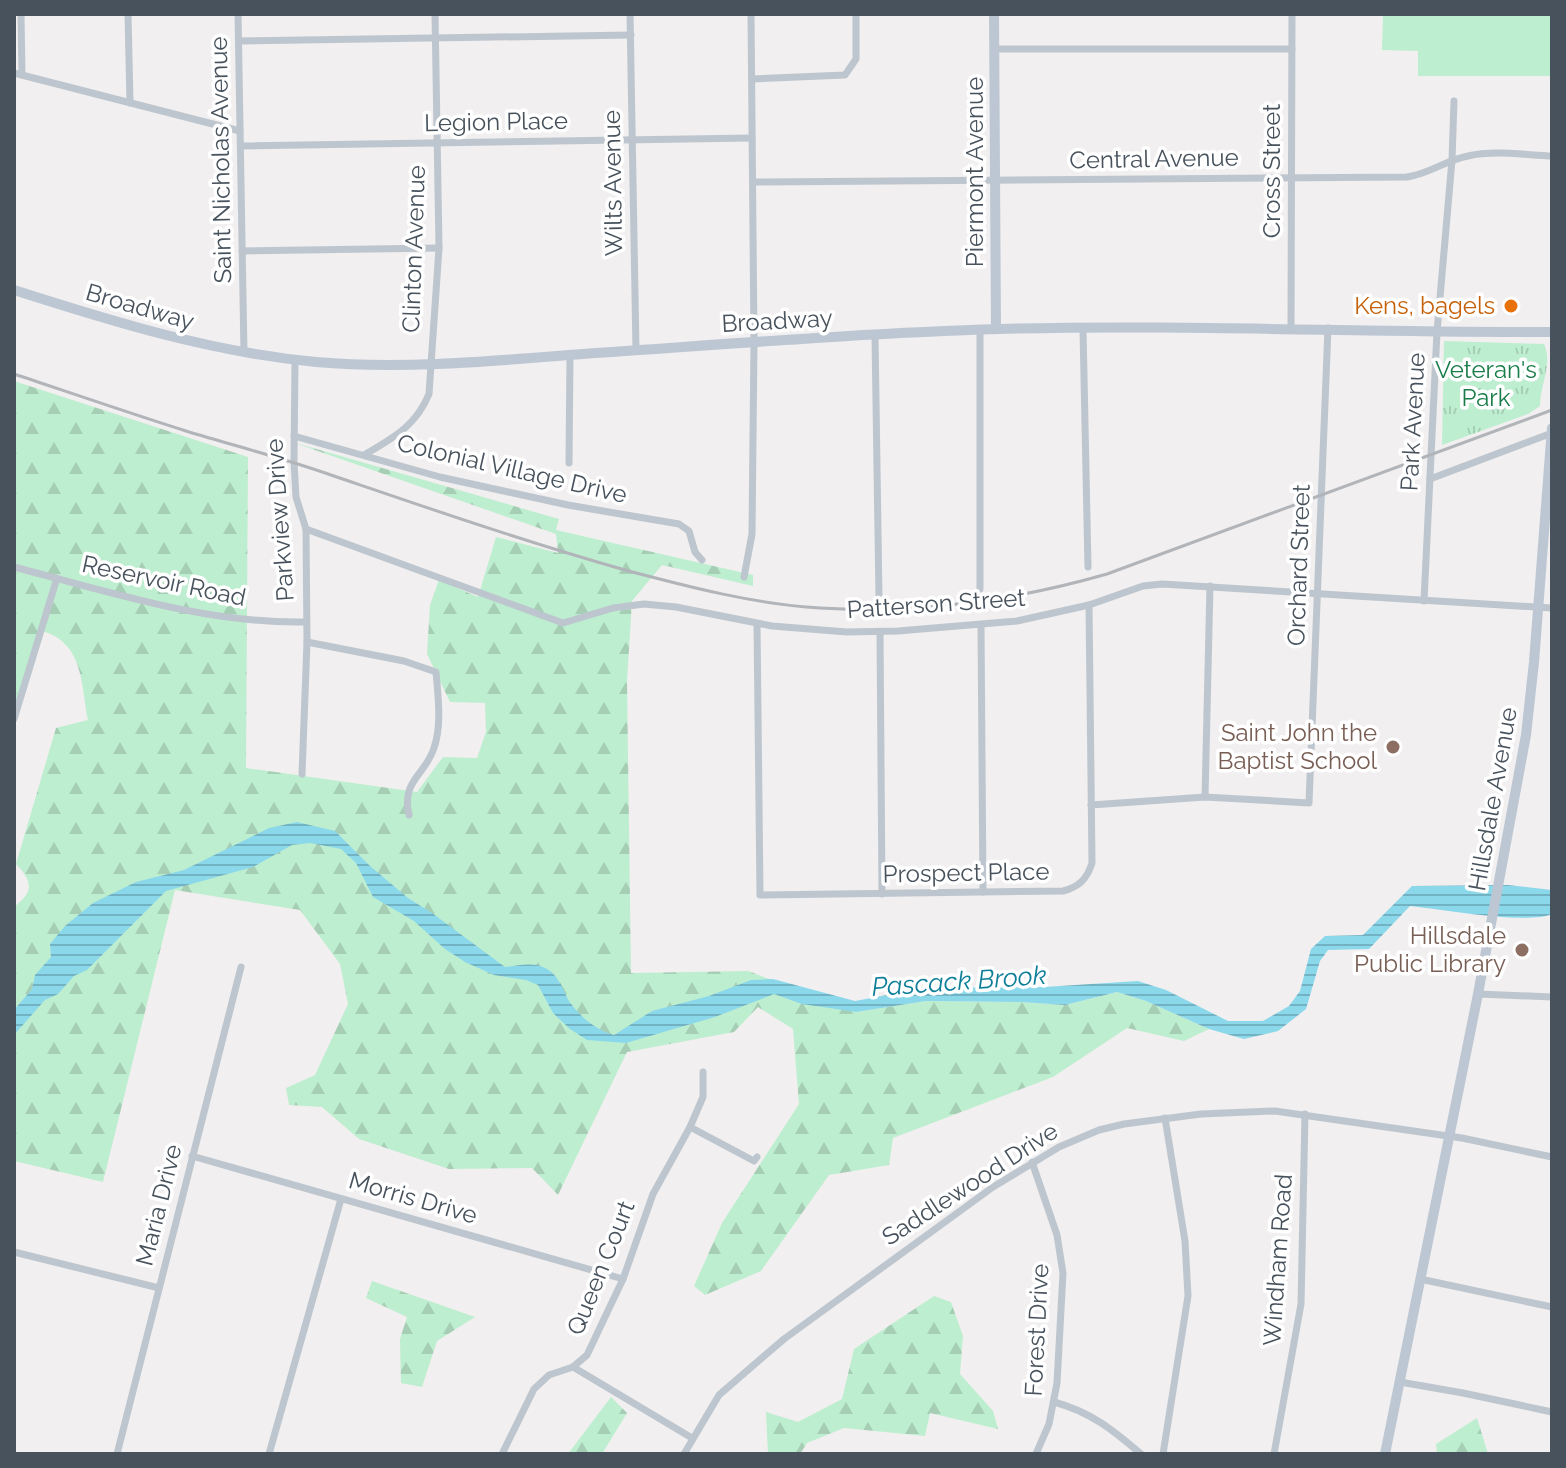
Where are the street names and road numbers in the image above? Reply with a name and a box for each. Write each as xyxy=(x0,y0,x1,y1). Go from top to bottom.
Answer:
street label: Saint Nicholas Avenue xyxy=(204,36,237,284)
street label: Piermont Avenue xyxy=(960,77,989,267)
street label: Cross Street xyxy=(1257,104,1286,238)
street label: Legion Place xyxy=(424,106,568,137)
street label: Wilts Avenue xyxy=(597,110,628,256)
street label: Central Avenue xyxy=(1069,143,1239,174)
street label: Clinton Avenue xyxy=(396,165,431,333)
street label: Broadway xyxy=(83,277,198,336)
street label: Broadway xyxy=(721,303,833,338)
street label: Park Avenue xyxy=(1394,352,1431,492)
street label: Colonial Village Drive xyxy=(394,428,630,509)
street label: Parkview Drive xyxy=(259,438,300,602)
street label: Orchard Street xyxy=(1281,484,1316,646)
street label: Reservoir Road xyxy=(79,549,249,612)
street label: Patterson Street xyxy=(846,583,1026,624)
street label: Hillsdale Avenue xyxy=(1462,705,1523,893)
street label: Prospect Place xyxy=(882,857,1050,888)
street label: Saddlewood Drive xyxy=(876,1116,1063,1251)
street label: Maria Drive xyxy=(129,1141,188,1269)
street label: Morris Drive xyxy=(346,1165,481,1230)
street label: Windham Road xyxy=(1257,1173,1298,1347)
street label: Queen Court xyxy=(560,1197,641,1339)
street label: Forest Drive xyxy=(1019,1263,1054,1397)

